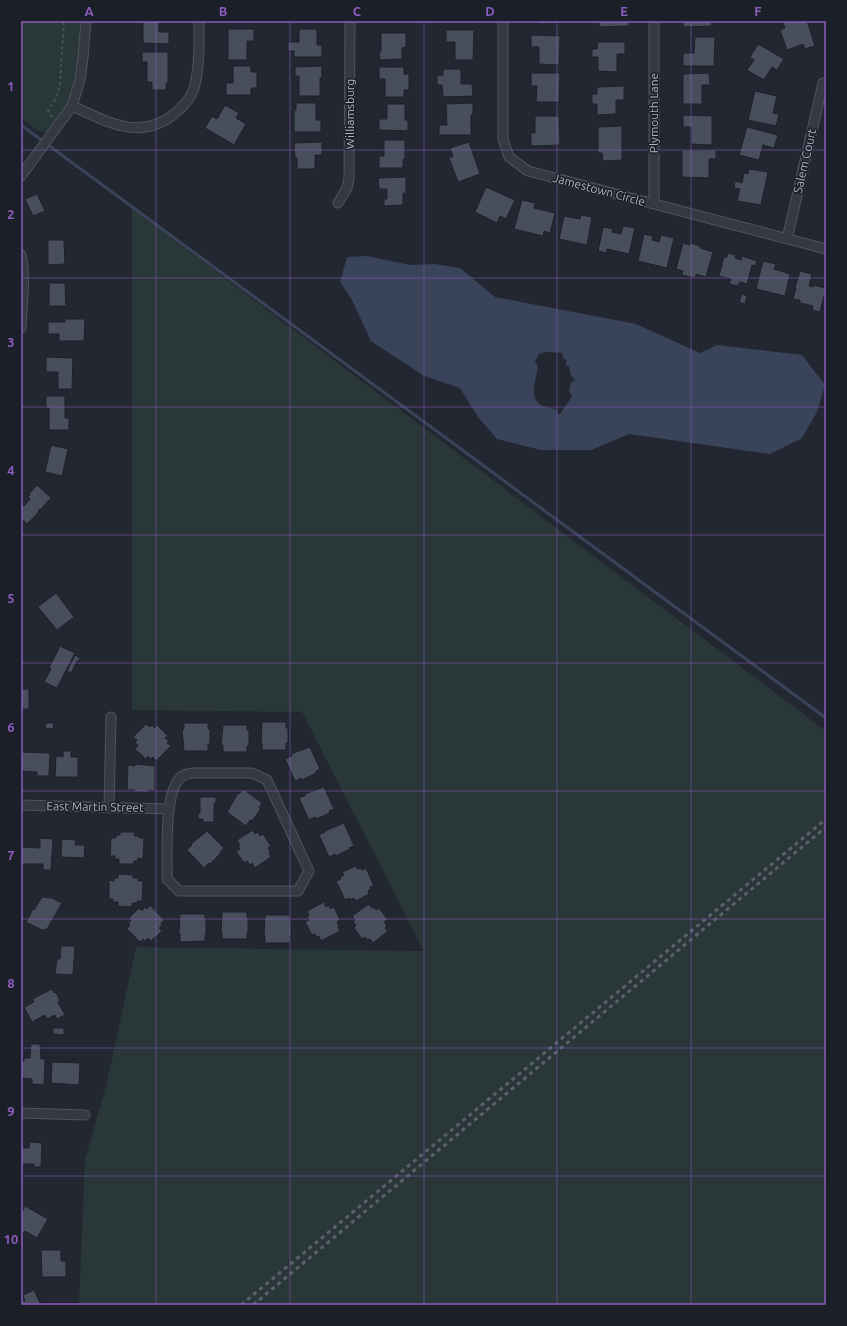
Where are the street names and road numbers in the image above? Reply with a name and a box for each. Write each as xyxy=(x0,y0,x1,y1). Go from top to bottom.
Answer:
street label: Plymouth Lane xyxy=(647,73,660,153)
street label: Williamsburg xyxy=(343,79,356,149)
street label: Salem Court xyxy=(791,127,818,194)
street label: Jamestown Circle xyxy=(552,171,647,208)
street label: East Martin Street xyxy=(46,799,144,814)

